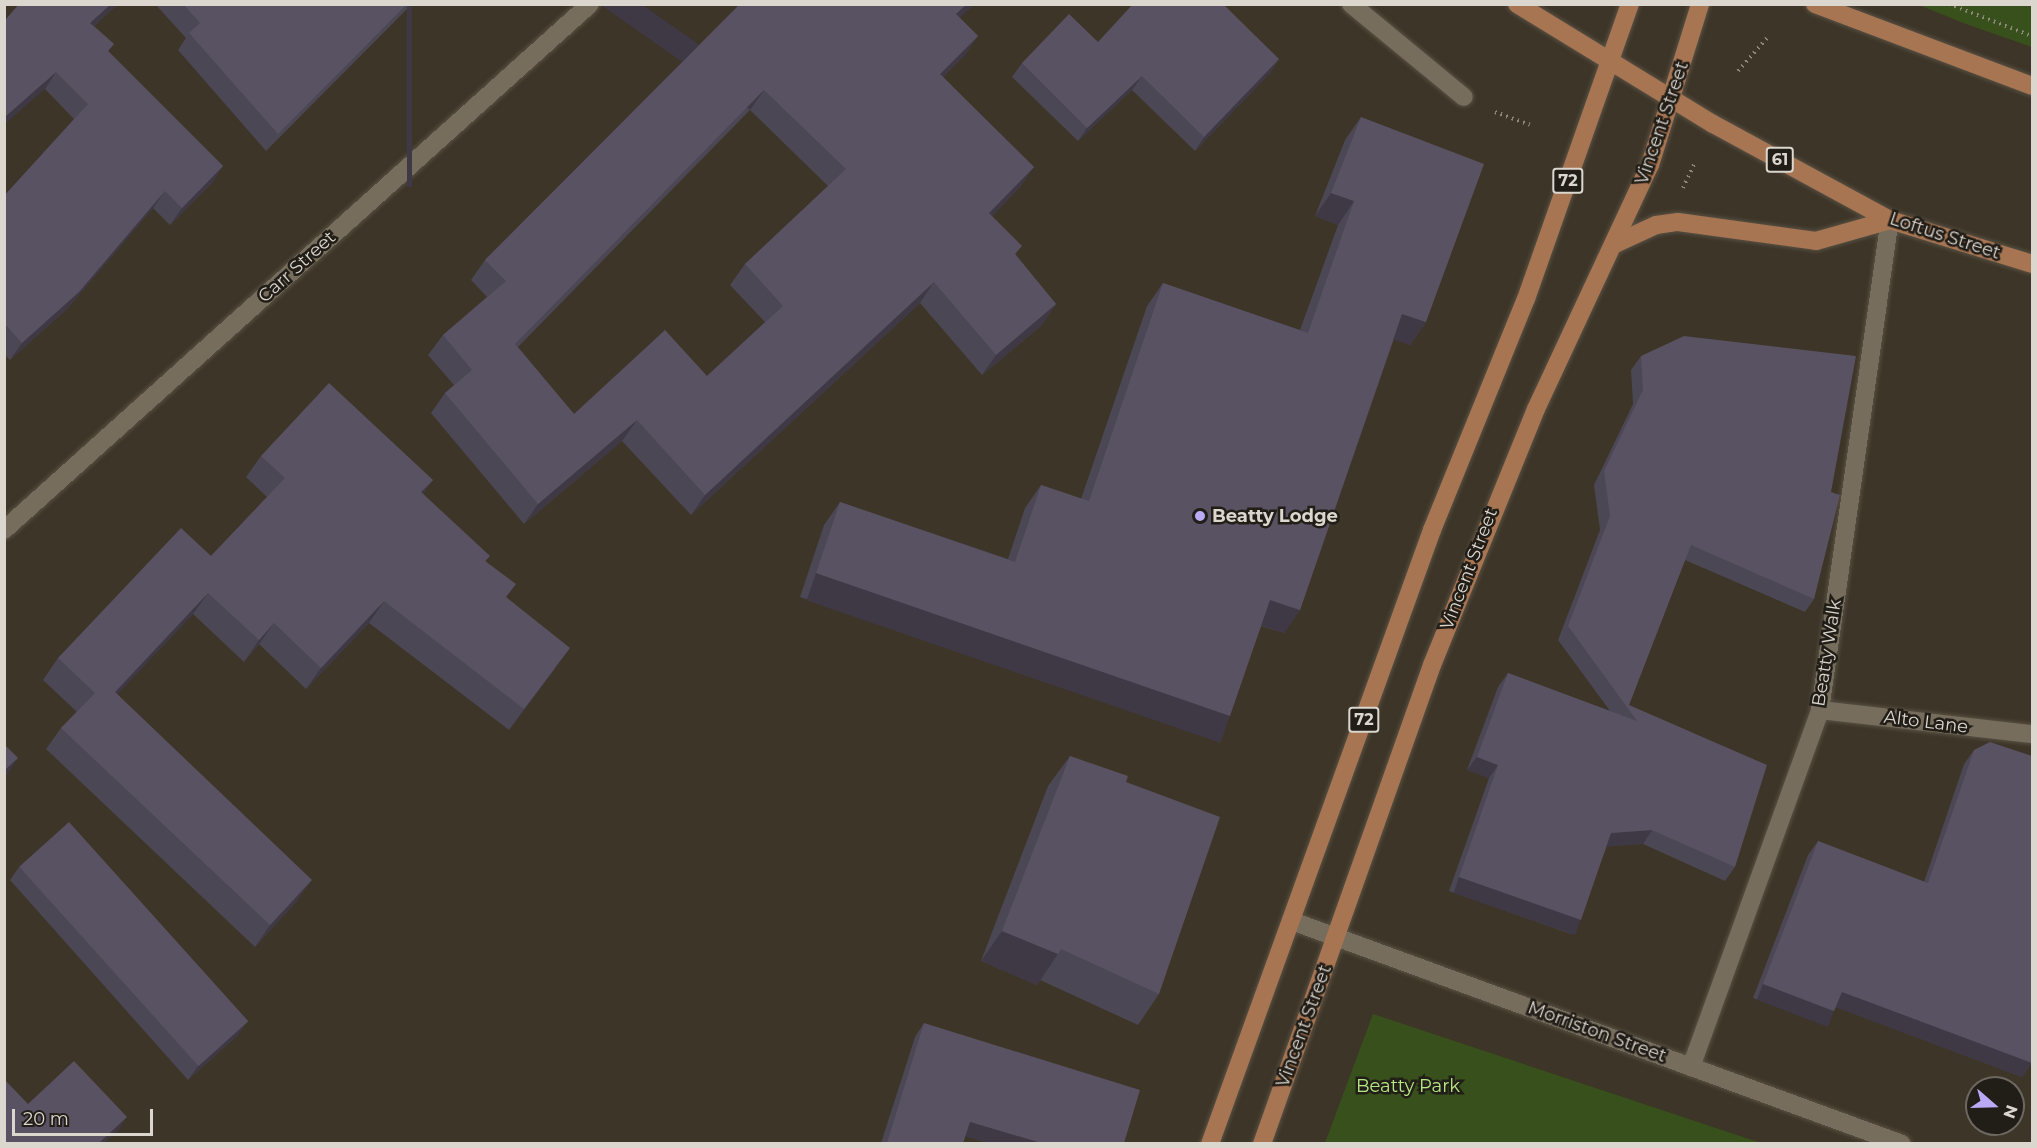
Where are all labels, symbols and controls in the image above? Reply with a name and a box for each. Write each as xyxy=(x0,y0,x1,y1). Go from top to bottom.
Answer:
street label: Vincent Street xyxy=(1631,59,1693,187)
road number: 61 xyxy=(1765,147,1795,173)
road number: 72 xyxy=(1552,168,1584,194)
street label: Loftus Street xyxy=(1887,208,2003,264)
street label: Carr Street xyxy=(254,227,340,307)
place label: Beatty Lodge xyxy=(1212,505,1338,527)
street label: Vincent Street xyxy=(1436,505,1502,633)
marker: Beatty Lodge xyxy=(1193,509,1207,523)
street label: Beatty Walk xyxy=(1808,598,1846,708)
street label: Alto Lane xyxy=(1883,706,1969,738)
road number: 72 xyxy=(1348,707,1380,733)
street label: Vincent Street xyxy=(1272,962,1336,1090)
street label: Morriston Street xyxy=(1525,997,1669,1067)
park label: Beatty Park xyxy=(1356,1075,1460,1097)
north arrow xyxy=(1965,1076,2025,1136)
scale bar xyxy=(15,1097,156,1135)
text: N xyxy=(1999,1102,2022,1121)
text: 20 m xyxy=(23,1108,69,1130)

